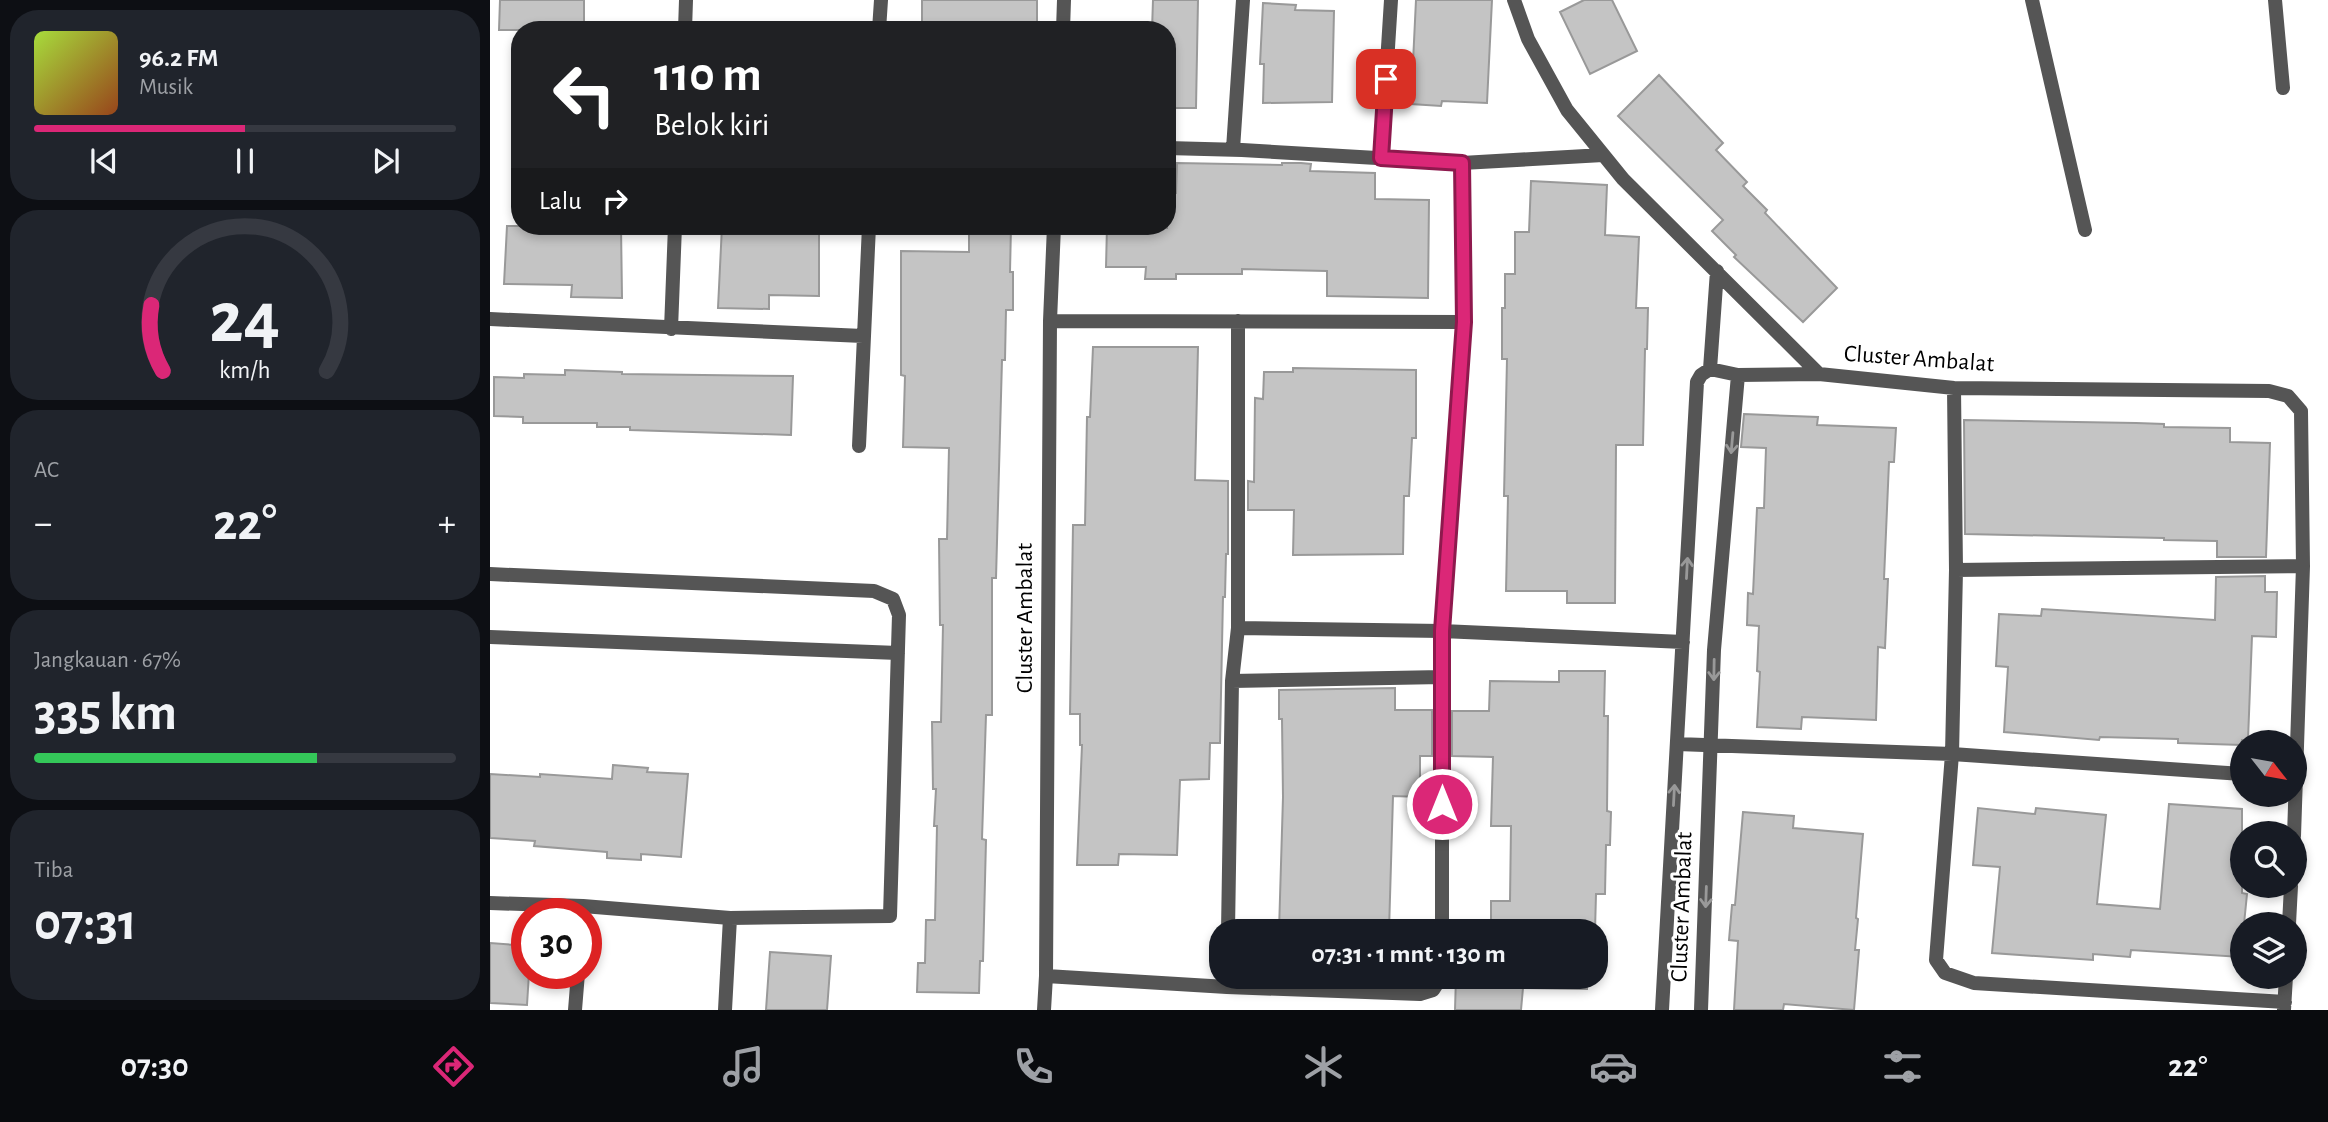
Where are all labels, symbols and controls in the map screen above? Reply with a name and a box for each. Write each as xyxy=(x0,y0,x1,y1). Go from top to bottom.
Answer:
text: 96.2 FM xyxy=(139,45,219,71)
icon: left xyxy=(539,49,630,140)
pin xyxy=(1356,49,1416,109)
text: 110 m xyxy=(654,51,762,100)
icon: arrive xyxy=(1367,60,1405,98)
text: Musik xyxy=(139,76,193,99)
text: Belok kiri xyxy=(654,109,770,141)
icon: previous xyxy=(85,142,123,180)
icon: pause xyxy=(226,142,264,180)
icon: next xyxy=(367,142,405,180)
icon: right xyxy=(596,182,634,220)
text: Lalu xyxy=(539,188,582,214)
text: 24 xyxy=(210,283,280,356)
street label: Cluster Ambalat xyxy=(1843,342,1995,376)
text: km/h xyxy=(219,358,271,383)
one-way arrow xyxy=(1726,431,1739,454)
text: AC xyxy=(34,459,59,482)
text: 22° xyxy=(213,497,277,549)
text: − xyxy=(34,505,52,543)
text: + xyxy=(438,505,456,543)
street label: Cluster Ambalat xyxy=(1013,542,1037,693)
one-way arrow xyxy=(1681,557,1694,580)
text: Jangkauan · 67% xyxy=(34,649,181,672)
one-way arrow xyxy=(1707,658,1721,681)
text: 335 km xyxy=(34,687,177,739)
north arrow xyxy=(2230,730,2306,807)
map controls xyxy=(2230,730,2307,989)
position arrow xyxy=(1405,767,1479,841)
one-way arrow xyxy=(1668,784,1681,807)
button: search xyxy=(2230,821,2307,898)
street label: Cluster Ambalat xyxy=(1667,831,1697,983)
text: Tiba xyxy=(34,859,73,882)
one-way arrow xyxy=(1699,885,1712,908)
text: 07:31 xyxy=(34,897,137,949)
speed limit sign: 30 xyxy=(511,898,602,989)
button: layers xyxy=(2230,912,2307,989)
text: 07:31 · 1 mnt · 130 m xyxy=(1311,941,1506,967)
icon: directions xyxy=(429,1042,478,1091)
icon: music xyxy=(719,1042,768,1091)
icon: phone xyxy=(1009,1042,1058,1091)
icon: climate xyxy=(1299,1042,1348,1091)
icon: car xyxy=(1589,1042,1638,1091)
icon: filters xyxy=(1878,1042,1927,1091)
text: 07:30 xyxy=(120,1050,189,1082)
text: 22° xyxy=(2168,1050,2208,1082)

